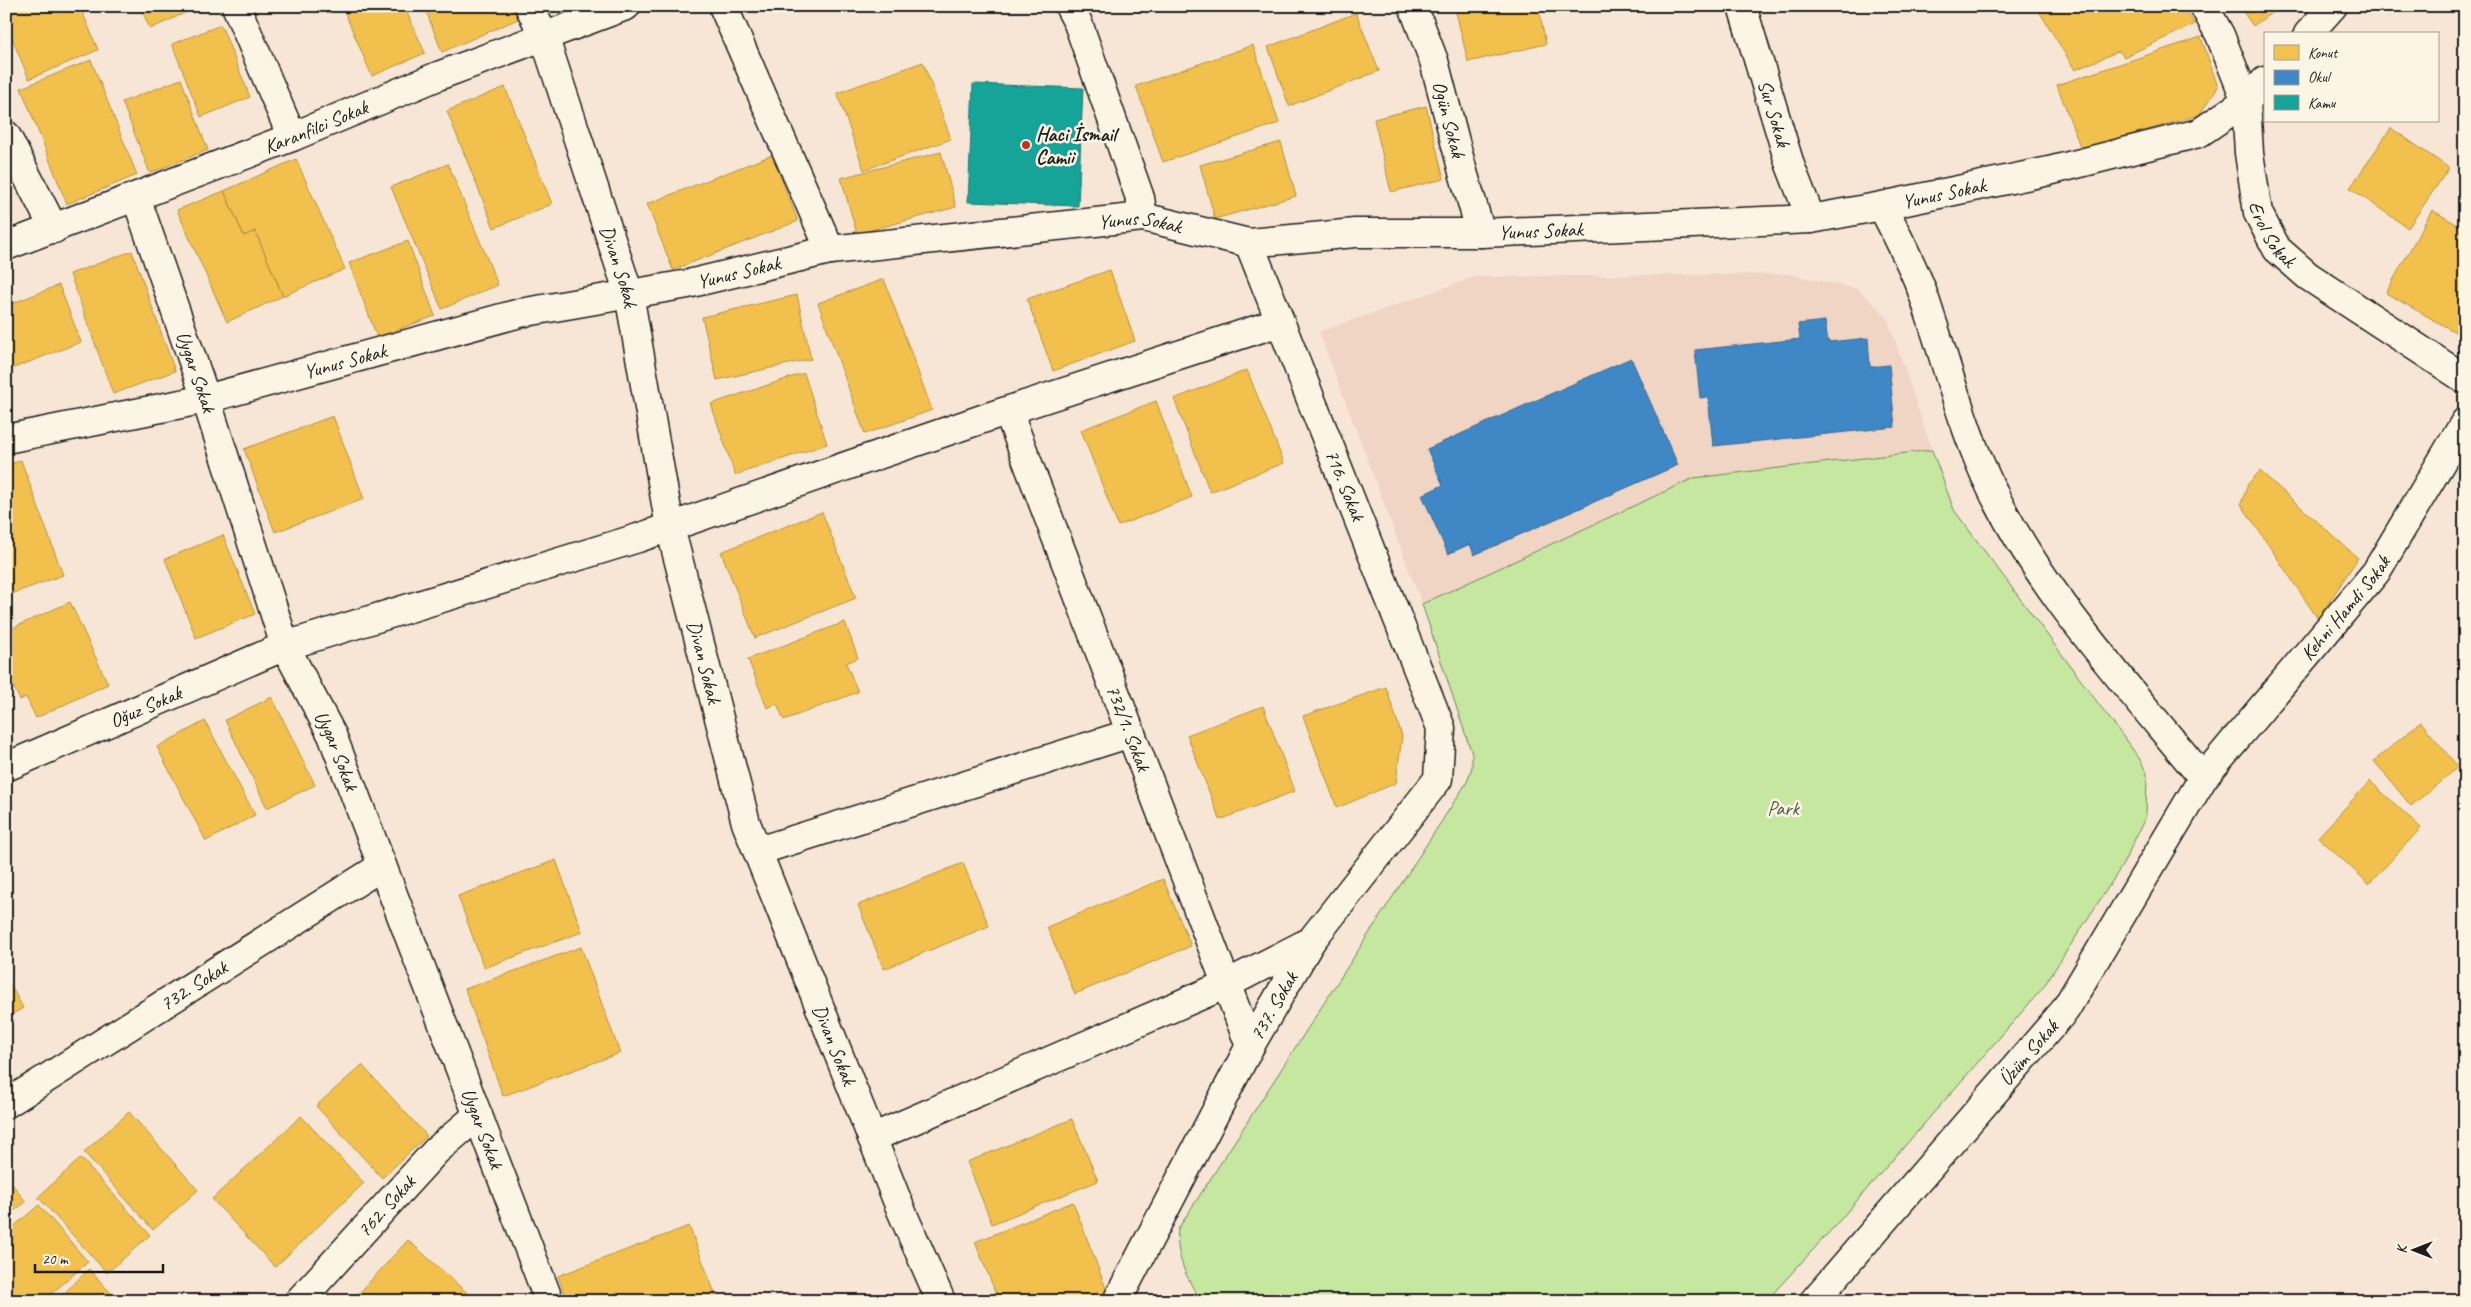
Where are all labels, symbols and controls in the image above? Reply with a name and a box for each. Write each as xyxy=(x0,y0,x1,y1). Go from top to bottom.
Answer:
legend xyxy=(2264,32,2438,122)
text: Konut xyxy=(2308,44,2339,63)
text: Okul xyxy=(2308,68,2332,87)
street label: Sur Sokak xyxy=(1753,77,1797,151)
street label: Ogün Sokak xyxy=(1427,78,1472,162)
street label: Karanfilci Sokak xyxy=(261,94,373,159)
text: Kamu xyxy=(2308,94,2337,113)
place label: Haci İsmail Camii xyxy=(1036,122,1120,170)
marker: Haci İsmail Camii xyxy=(1020,139,1032,151)
street label: Yunus Sokak xyxy=(1900,172,1989,214)
street label: Erol Sokak xyxy=(2244,200,2302,273)
street label: Yunus Sokak xyxy=(1097,205,1186,239)
street label: Yunus Sokak xyxy=(1498,216,1585,245)
street label: Divan Sokak xyxy=(595,222,644,311)
street label: Yunus Sokak xyxy=(695,250,784,294)
street label: Uygar Sokak xyxy=(171,328,222,417)
street label: Yunus Sokak xyxy=(301,337,391,384)
street label: 716. Sokak xyxy=(1319,446,1371,526)
street label: Kehni Hamdi Sokak xyxy=(2295,550,2396,665)
street label: Divan Sokak xyxy=(682,618,728,708)
street label: Oğuz Sokak xyxy=(106,679,187,733)
street label: 732/1. Sokak xyxy=(1101,681,1157,776)
street label: Uygar Sokak xyxy=(309,706,365,796)
park label: Park xyxy=(1767,796,1801,821)
street label: 732. Sokak xyxy=(155,954,233,1016)
street label: 737. Sokak xyxy=(1244,966,1304,1045)
street label: Divan Sokak xyxy=(807,1001,863,1090)
street label: Üzüm Sokak xyxy=(1993,1013,2064,1091)
street label: Uygar Sokak xyxy=(456,1085,510,1174)
street label: 762. Sokak xyxy=(351,1168,422,1242)
north arrow xyxy=(2388,1224,2438,1274)
scale bar xyxy=(35,1242,162,1274)
text: K xyxy=(2393,1244,2410,1254)
text: 20 m xyxy=(42,1250,69,1269)

